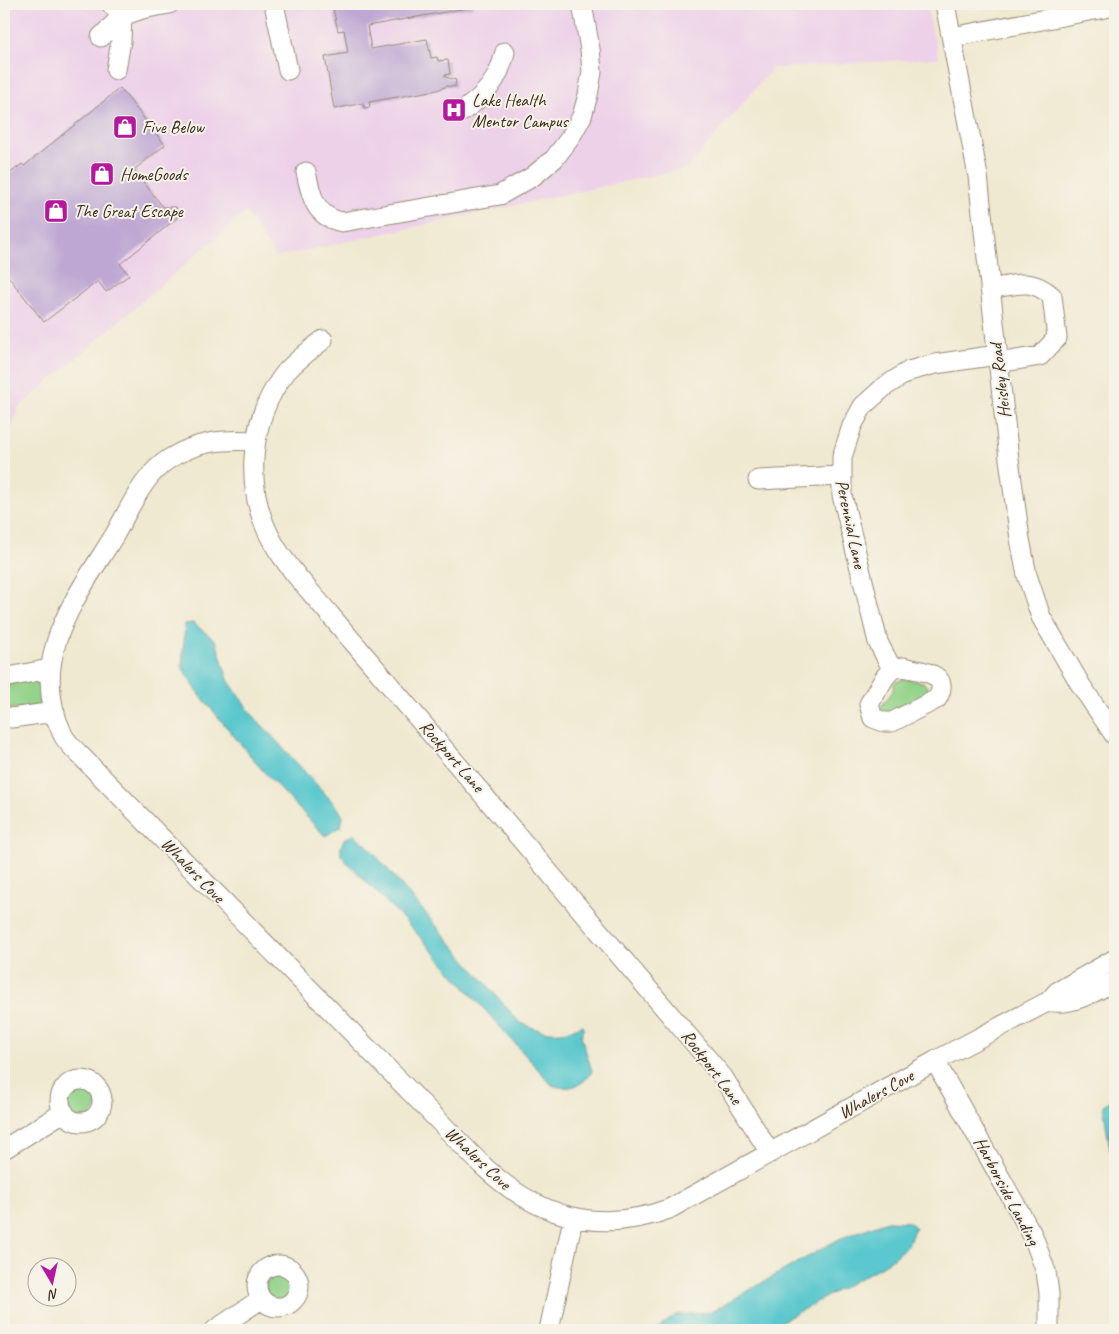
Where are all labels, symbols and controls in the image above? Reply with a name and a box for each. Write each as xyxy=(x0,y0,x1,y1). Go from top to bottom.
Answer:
place label: Lake Health Mentor Campus xyxy=(472,89,569,132)
hospital icon: Lake Health Mentor Campus xyxy=(441,97,467,123)
shop icon: Five Below xyxy=(112,114,138,140)
place label: Five Below xyxy=(142,116,206,138)
shop icon: HomeGoods xyxy=(89,161,115,187)
place label: HomeGoods xyxy=(120,163,189,185)
shop icon: The Great Escape xyxy=(43,198,69,224)
place label: The Great Escape xyxy=(74,200,184,222)
street label: Heisley Road xyxy=(984,340,1015,420)
street label: Perennial Lane xyxy=(831,478,871,571)
street label: Rockport Lane xyxy=(415,716,490,797)
street label: Whalers Cove xyxy=(157,833,230,908)
street label: Rockport Lane xyxy=(677,1025,748,1110)
street label: Whalers Cove xyxy=(835,1064,918,1124)
street label: Whalers Cove xyxy=(440,1122,516,1195)
street label: Harborside Landing xyxy=(969,1133,1046,1250)
north arrow xyxy=(28,1256,78,1306)
text: N xyxy=(46,1285,60,1304)

